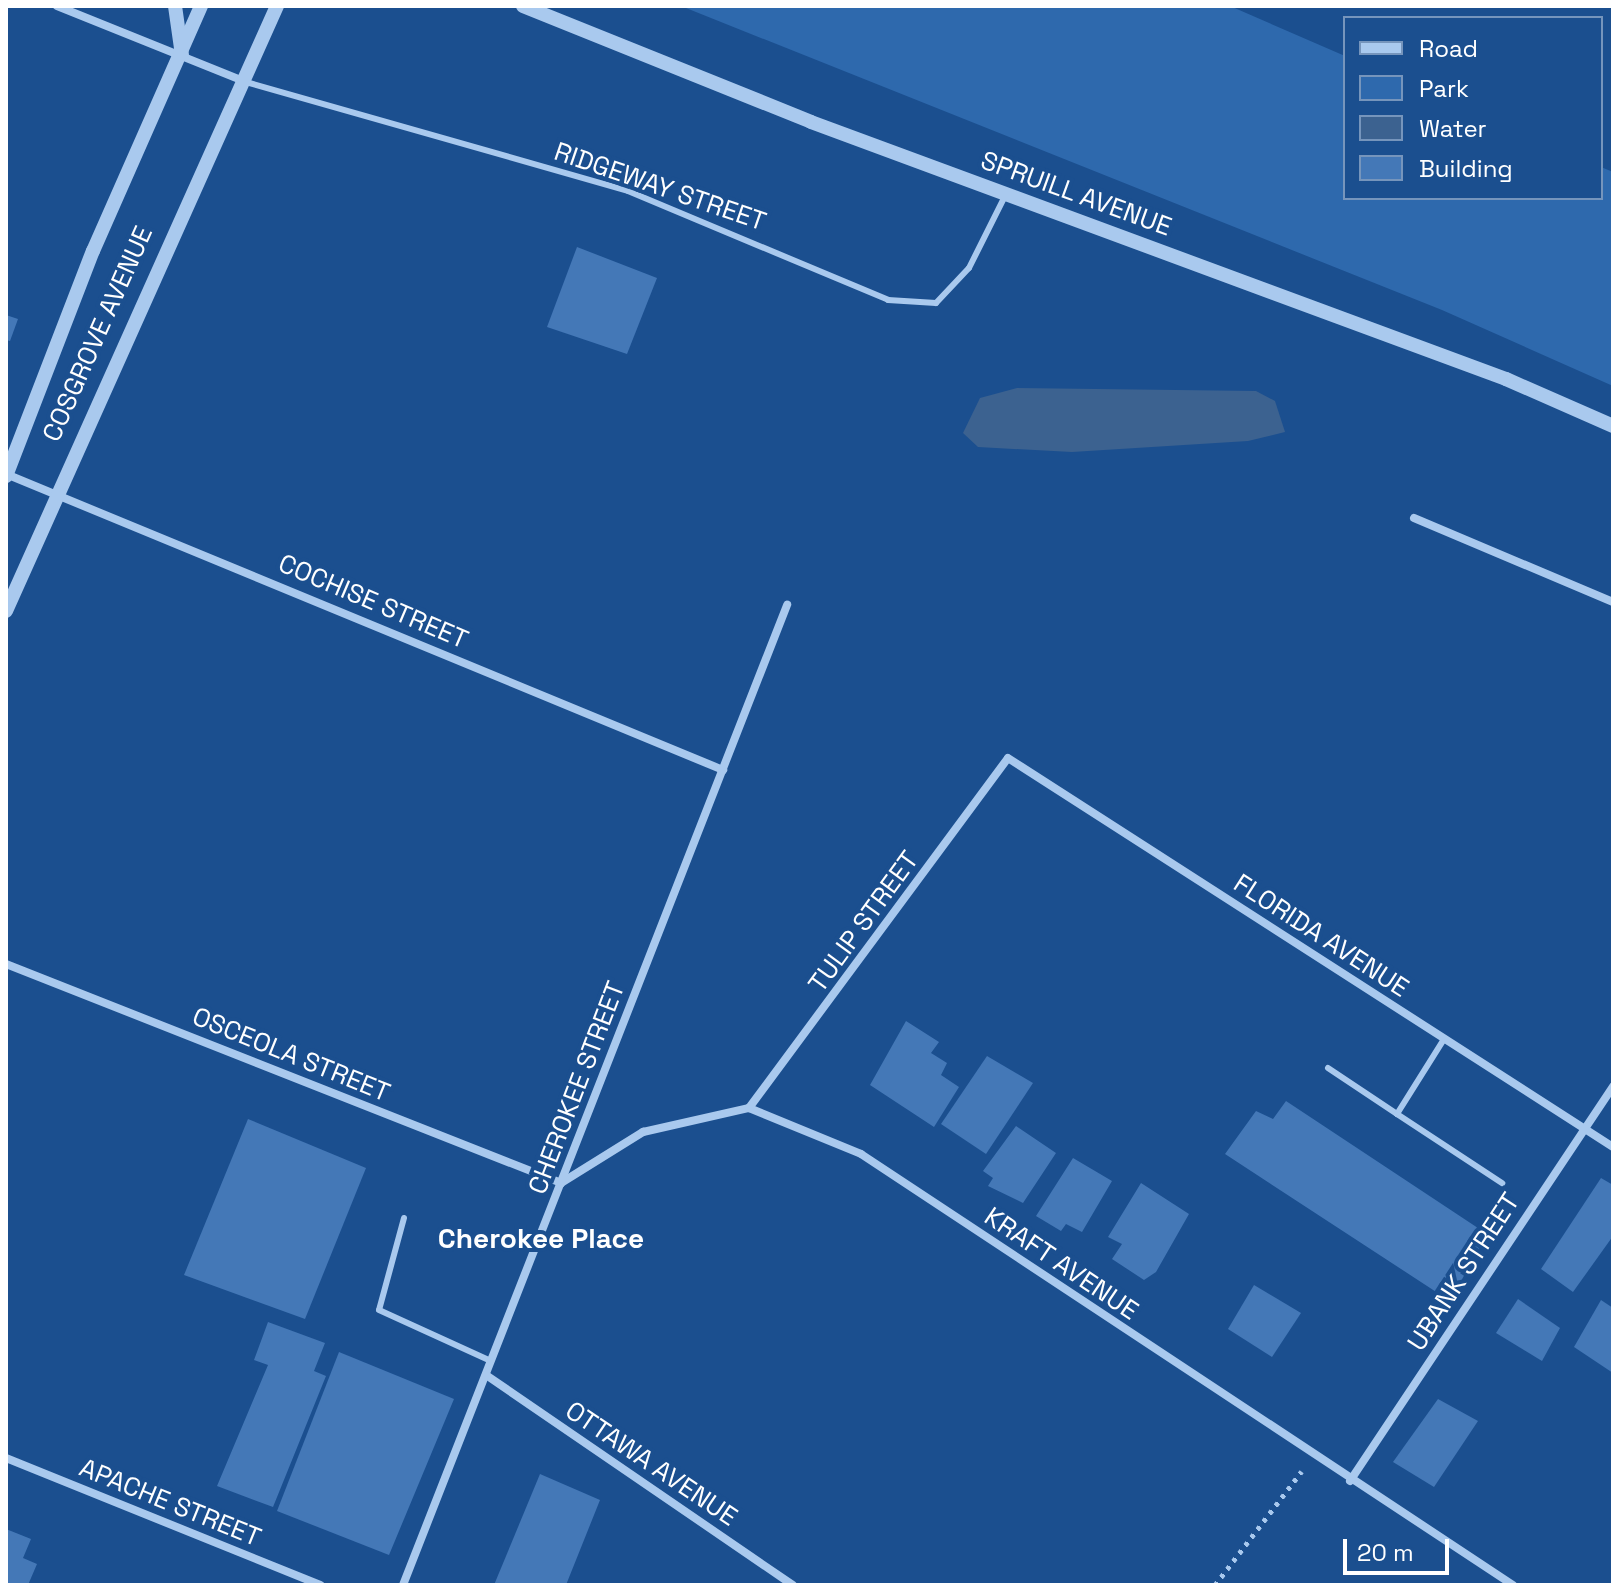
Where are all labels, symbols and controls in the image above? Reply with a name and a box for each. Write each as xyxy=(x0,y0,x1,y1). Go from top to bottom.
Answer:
legend xyxy=(1343,16,1603,200)
text: Road xyxy=(1419,33,1478,64)
text: Park xyxy=(1419,73,1469,104)
text: Water xyxy=(1419,113,1487,144)
street label: RIDGEWAY STREET xyxy=(550,136,770,238)
street label: SPRUILL AVENUE xyxy=(976,145,1176,243)
text: Building xyxy=(1419,153,1513,184)
street label: COSGROVE AVENUE xyxy=(36,221,160,447)
street label: COCHISE STREET xyxy=(274,548,472,656)
street label: TULIP STREET xyxy=(802,845,926,999)
street label: FLORIDA AVENUE xyxy=(1227,868,1415,1004)
street label: CHEROKEE STREET xyxy=(522,977,632,1199)
street label: OSCEOLA STREET xyxy=(187,1001,395,1109)
street label: UBANK STREET xyxy=(1401,1187,1527,1357)
street label: KRAFT AVENUE xyxy=(978,1201,1144,1327)
district label: Cherokee Place xyxy=(438,1221,644,1255)
street label: OTTAWA AVENUE xyxy=(559,1395,743,1533)
street label: APACHE STREET xyxy=(75,1452,265,1554)
scale bar xyxy=(1347,1523,1453,1573)
text: 20 m xyxy=(1357,1537,1414,1568)

